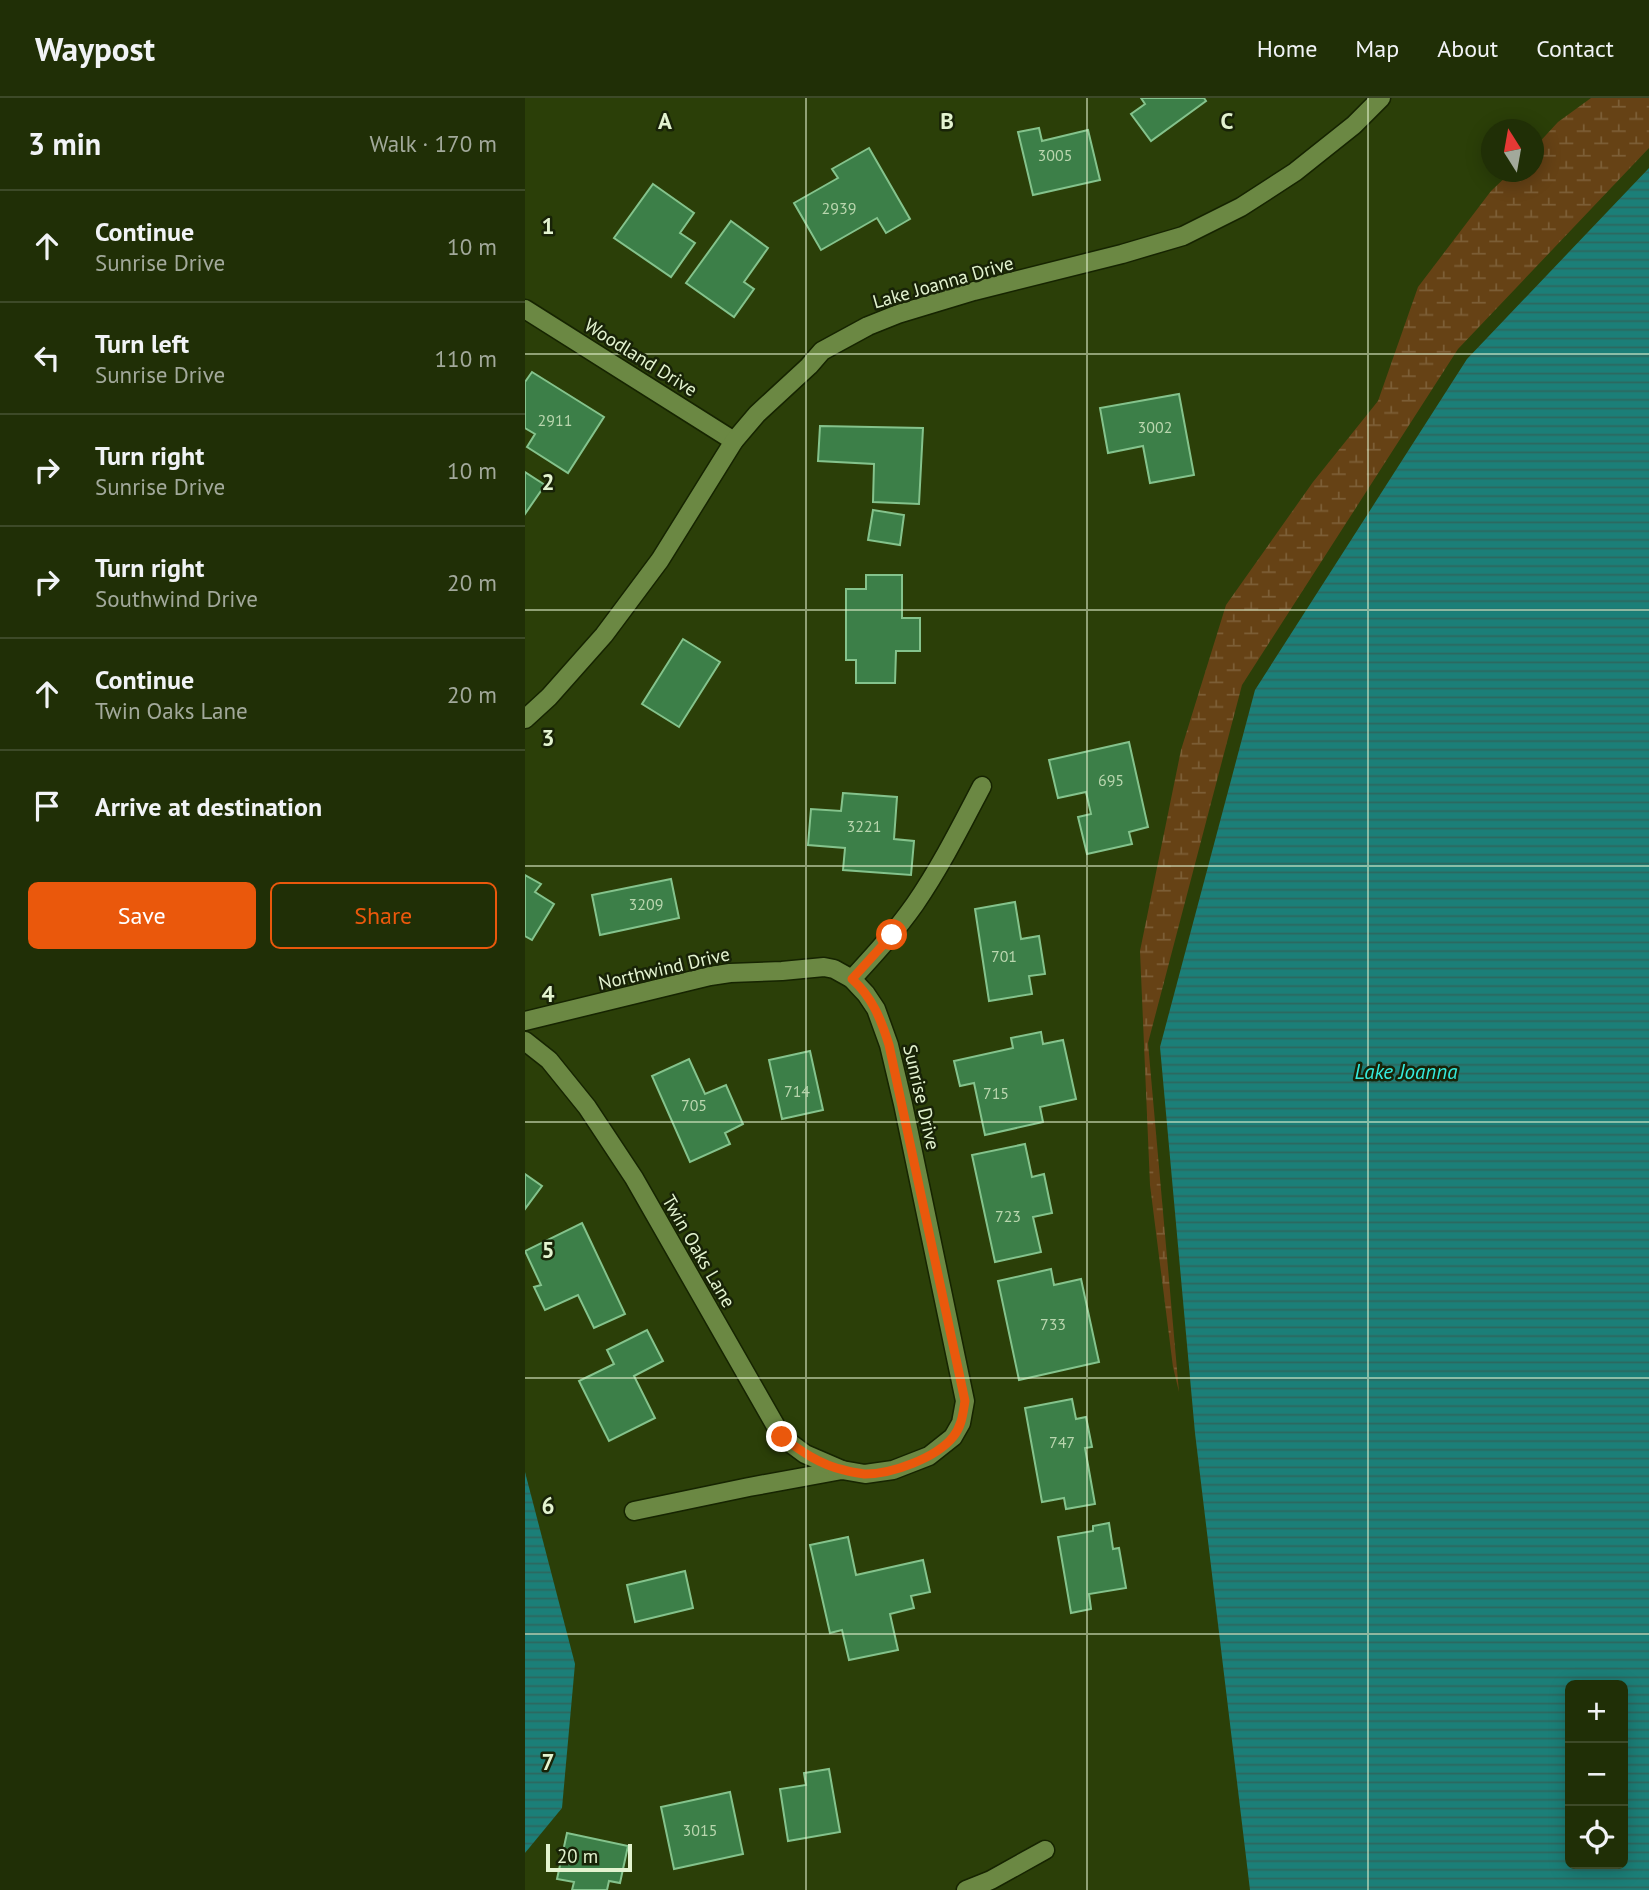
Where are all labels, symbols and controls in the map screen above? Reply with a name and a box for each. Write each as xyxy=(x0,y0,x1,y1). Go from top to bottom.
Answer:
text: Waypost xyxy=(35,27,155,70)
text: Home xyxy=(1257,33,1317,64)
text: Map xyxy=(1355,33,1399,64)
text: About xyxy=(1437,33,1498,64)
text: Contact xyxy=(1536,33,1614,64)
text: A xyxy=(658,106,672,135)
text: B xyxy=(940,106,954,135)
text: C xyxy=(1221,106,1234,135)
north arrow xyxy=(1481,119,1544,182)
text: 3 min xyxy=(28,124,101,163)
text: Walk · 170 m xyxy=(370,129,497,158)
house number: 3005 xyxy=(1038,145,1072,165)
house number: 2939 xyxy=(822,198,856,218)
text: 1 xyxy=(541,211,555,240)
text: Continue xyxy=(95,215,194,248)
icon: ahead xyxy=(28,227,66,265)
text: 10 m xyxy=(447,232,497,261)
text: Sunrise Drive xyxy=(95,248,225,277)
street label: Lake Joanna Drive xyxy=(870,250,1016,314)
street label: Woodland Drive xyxy=(580,313,702,401)
text: Turn left xyxy=(95,327,189,360)
icon: left xyxy=(28,339,66,377)
text: 110 m xyxy=(435,344,497,373)
text: Sunrise Drive xyxy=(95,360,225,389)
house number: 2911 xyxy=(538,410,572,430)
house number: 3002 xyxy=(1138,417,1172,437)
text: Turn right xyxy=(95,439,204,472)
icon: right xyxy=(28,451,66,489)
text: 10 m xyxy=(447,456,497,485)
text: 2 xyxy=(541,467,555,496)
text: Sunrise Drive xyxy=(95,472,225,501)
text: Turn right xyxy=(95,551,204,584)
icon: right xyxy=(28,563,66,601)
text: 20 m xyxy=(447,568,497,597)
text: Southwind Drive xyxy=(95,584,258,613)
text: Continue xyxy=(95,663,194,696)
icon: ahead xyxy=(28,675,66,713)
text: 20 m xyxy=(447,680,497,709)
text: Twin Oaks Lane xyxy=(95,696,248,725)
text: 3 xyxy=(541,723,555,752)
house number: 695 xyxy=(1098,770,1124,790)
icon: arrive xyxy=(28,787,66,825)
text: Arrive at destination xyxy=(95,790,322,823)
house number: 3221 xyxy=(847,816,881,836)
button: Save xyxy=(28,882,256,949)
button: Share xyxy=(270,882,497,949)
house number: 3209 xyxy=(629,894,663,914)
route start xyxy=(876,919,907,950)
street label: Northwind Drive xyxy=(596,941,732,995)
house number: 701 xyxy=(991,946,1017,966)
text: 4 xyxy=(541,979,555,1008)
street label: Sunrise Drive xyxy=(898,1042,946,1152)
water label: Lake Joanna xyxy=(1355,1058,1458,1085)
house number: 714 xyxy=(784,1081,810,1101)
house number: 715 xyxy=(983,1083,1009,1103)
house number: 705 xyxy=(681,1095,707,1115)
street label: Twin Oaks Lane xyxy=(657,1190,741,1312)
house number: 723 xyxy=(995,1206,1021,1226)
text: 5 xyxy=(541,1235,555,1264)
house number: 733 xyxy=(1040,1314,1066,1334)
route end xyxy=(766,1421,797,1452)
house number: 747 xyxy=(1049,1432,1075,1452)
text: 6 xyxy=(541,1491,555,1520)
map controls xyxy=(1565,1680,1628,1869)
button: + xyxy=(1565,1680,1628,1743)
button: − xyxy=(1565,1743,1628,1806)
text: 7 xyxy=(541,1747,555,1776)
button: locate xyxy=(1565,1806,1628,1869)
house number: 3015 xyxy=(683,1820,717,1840)
scale bar xyxy=(546,1841,632,1873)
text: 20 m xyxy=(557,1844,598,1868)

